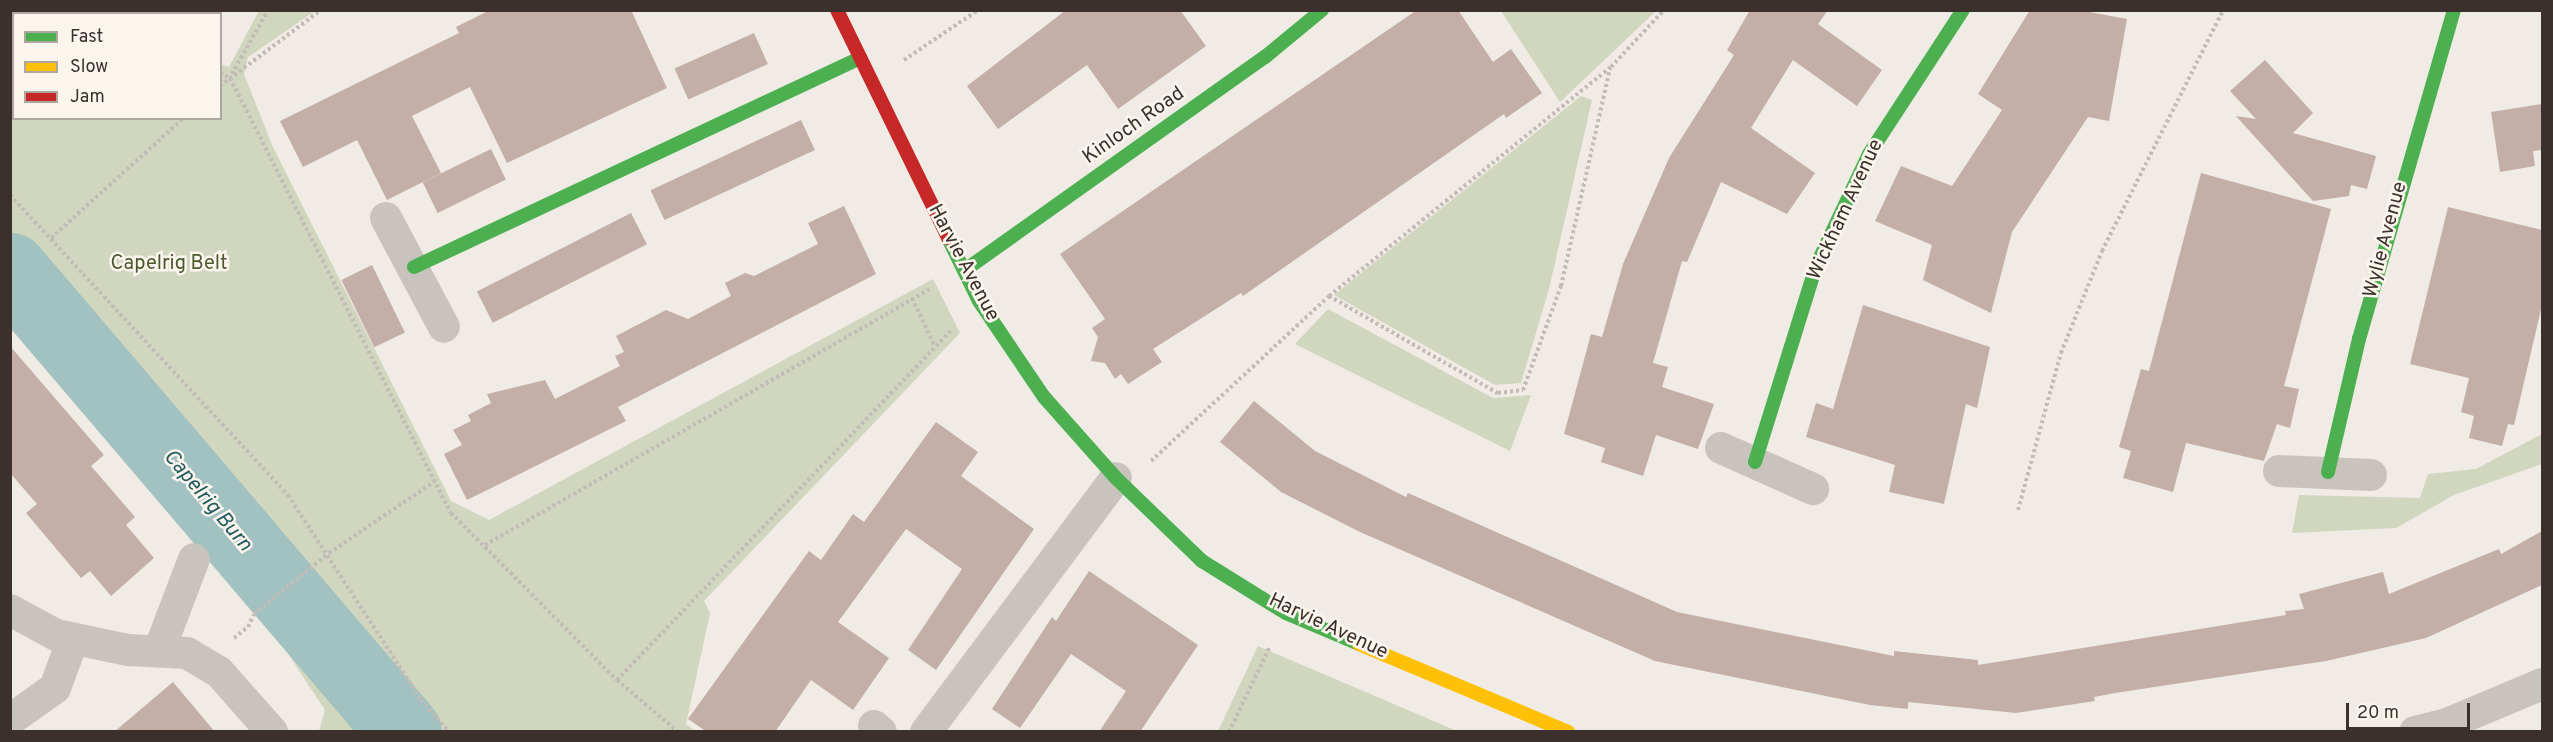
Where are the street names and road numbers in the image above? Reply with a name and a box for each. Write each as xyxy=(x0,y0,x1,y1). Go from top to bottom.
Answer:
street label: Kinloch Road xyxy=(1079,82,1189,170)
street label: Wickham Avenue xyxy=(1803,136,1889,284)
street label: Wylie Avenue xyxy=(2359,179,2413,301)
street label: Harvie Avenue xyxy=(922,200,1004,326)
street label: Harvie Avenue xyxy=(1264,589,1392,665)

